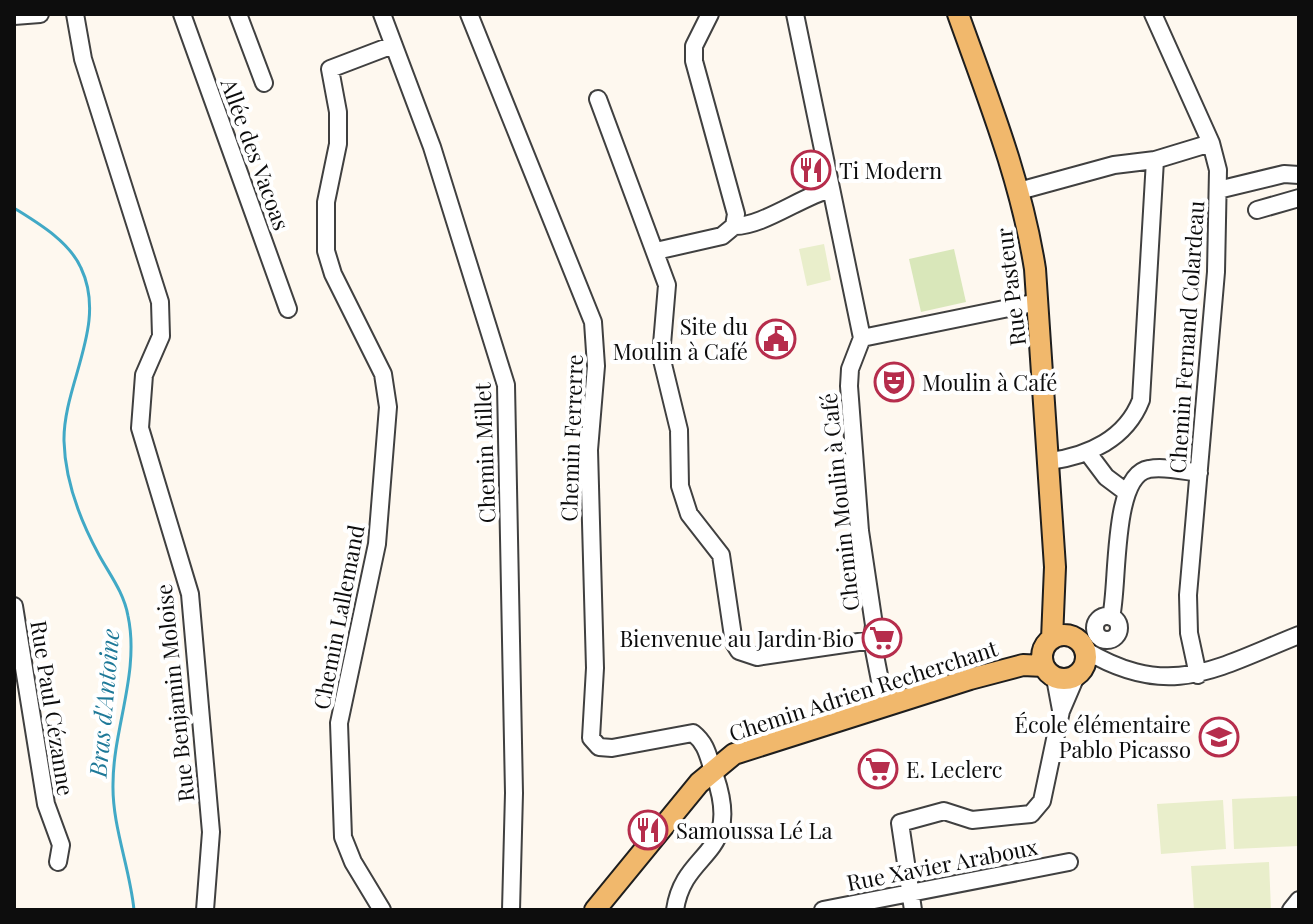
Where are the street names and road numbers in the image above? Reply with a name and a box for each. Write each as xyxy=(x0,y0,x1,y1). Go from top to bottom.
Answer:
street label: Allée des Vacoas xyxy=(214,73,297,234)
street label: Chemin Fernand Colardeau xyxy=(1162,199,1211,474)
street label: Rue Pasteur xyxy=(988,226,1032,348)
street label: Chemin Ferrerre xyxy=(553,354,589,522)
street label: Chemin Millet xyxy=(467,381,501,524)
street label: Chemin Moulin à Café xyxy=(813,391,865,613)
street label: Chemin Lallemand xyxy=(305,522,371,712)
street label: Rue Benjamin Moloise xyxy=(148,582,200,804)
street label: Rue Paul Cézanne xyxy=(24,618,82,798)
street label: Chemin Adrien Recherchant xyxy=(725,632,1002,748)
street label: Rue Xavier Araboux xyxy=(844,831,1041,897)

